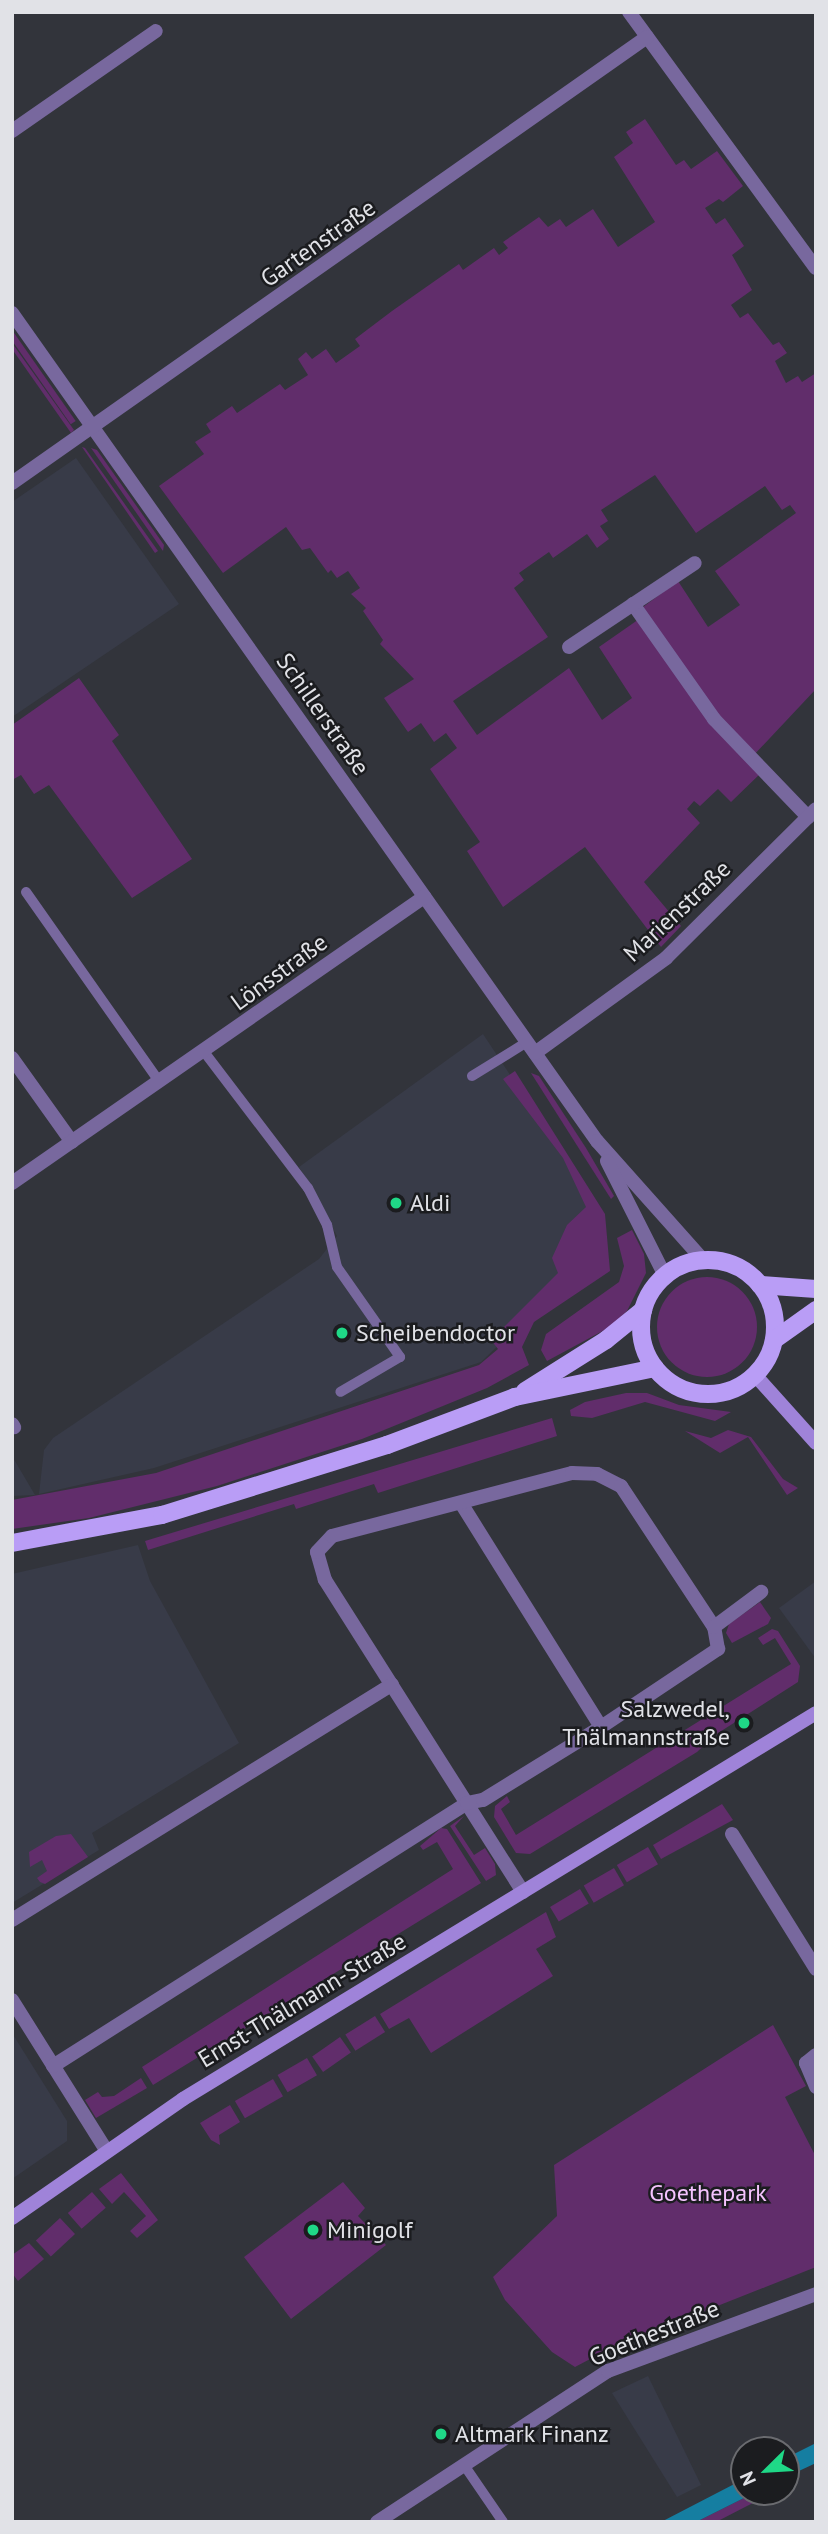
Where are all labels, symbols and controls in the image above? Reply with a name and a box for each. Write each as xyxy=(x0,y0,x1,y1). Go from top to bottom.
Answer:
street label: Gartenstraße xyxy=(255,193,381,293)
street label: Schillerstraße xyxy=(270,647,376,781)
street label: Marienstraße xyxy=(618,854,736,968)
street label: Lönsstraße xyxy=(225,927,333,1017)
place label: Aldi xyxy=(410,1189,450,1217)
marker: Aldi xyxy=(388,1195,404,1211)
place label: Scheibendoctor xyxy=(356,1319,515,1347)
marker: Scheibendoctor xyxy=(334,1325,350,1341)
place label: Salzwedel, Thälmannstraße xyxy=(562,1695,730,1751)
marker: Salzwedel, Thälmannstraße xyxy=(736,1715,752,1731)
street label: Ernst-Thälmann-Straße xyxy=(193,1927,411,2073)
park label: Goethepark xyxy=(649,2179,767,2207)
place label: Minigolf xyxy=(327,2216,412,2244)
marker: Minigolf xyxy=(305,2222,321,2238)
street label: Goethestraße xyxy=(585,2294,723,2372)
place label: Altmark Finanz xyxy=(455,2420,609,2448)
marker: Altmark Finanz xyxy=(433,2426,449,2442)
north arrow xyxy=(730,2436,800,2506)
text: N xyxy=(734,2468,761,2489)

